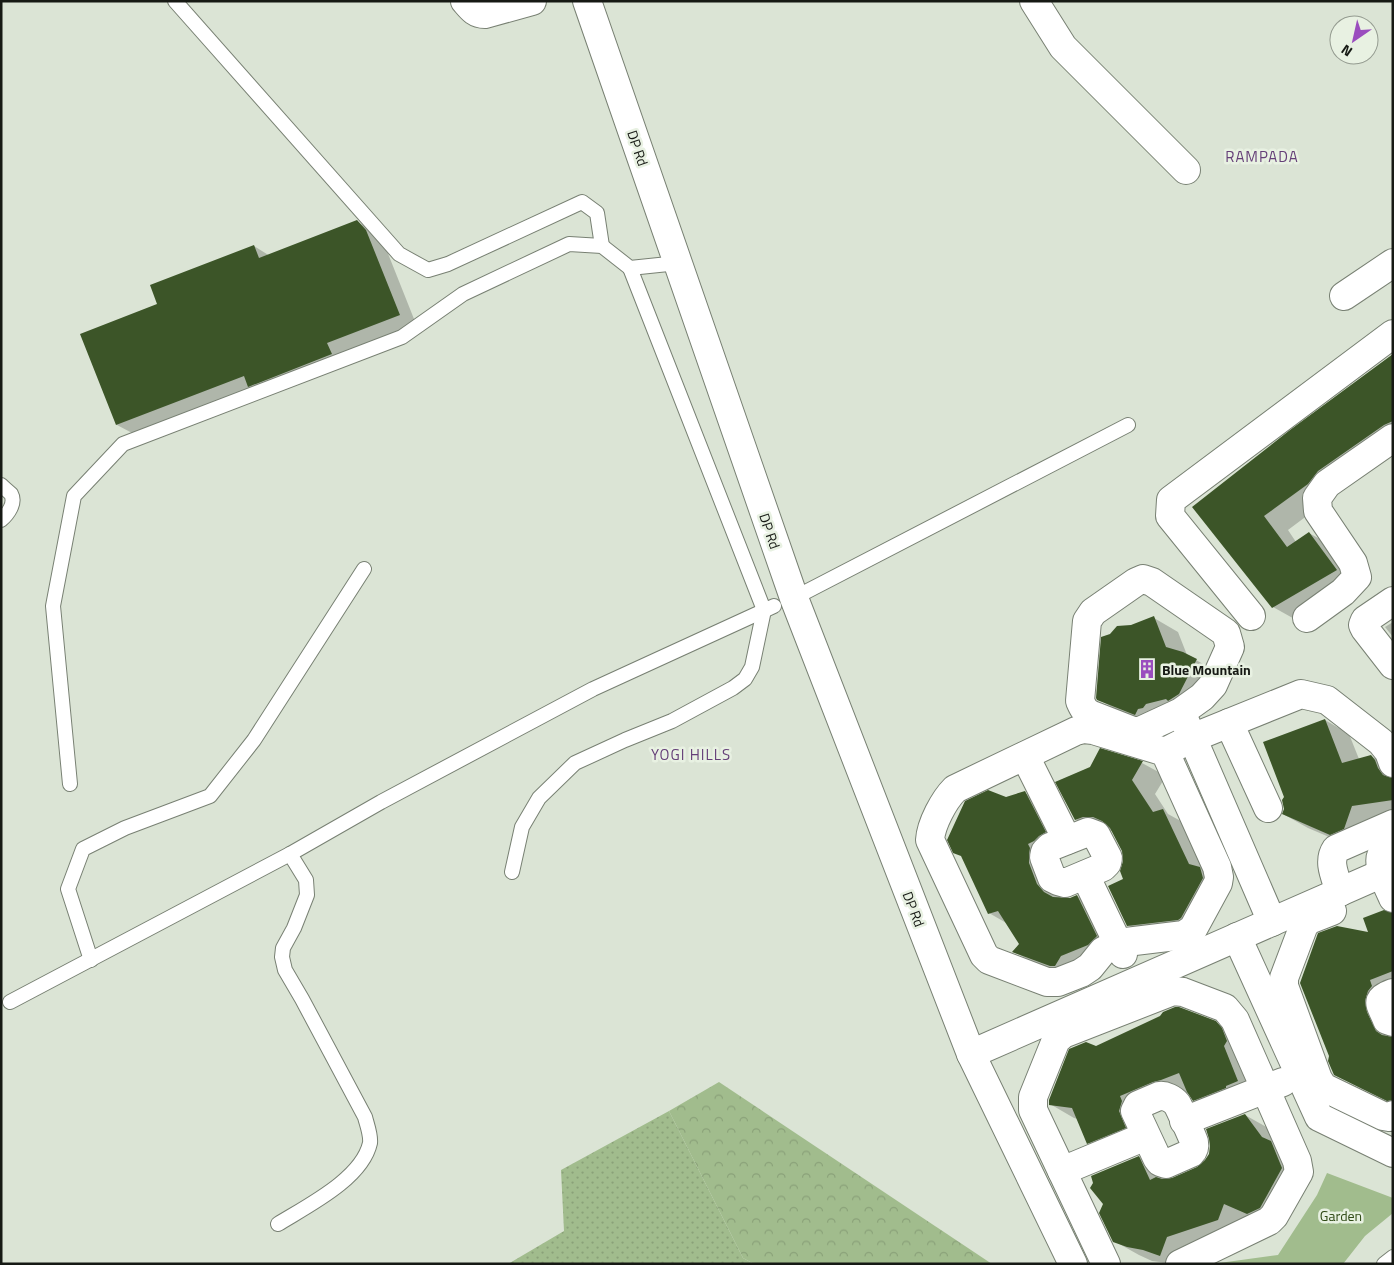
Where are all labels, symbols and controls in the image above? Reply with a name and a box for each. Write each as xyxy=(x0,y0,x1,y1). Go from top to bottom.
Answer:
north arrow xyxy=(1329,15,1379,65)
text: N xyxy=(1337,40,1356,63)
street label: DP Rd xyxy=(622,127,654,169)
district label: RAMPADA xyxy=(1225,145,1299,168)
street label: DP Rd xyxy=(754,510,786,552)
building icon: Blue Mountain xyxy=(1136,658,1158,680)
place label: Blue Mountain xyxy=(1162,659,1251,680)
district label: YOGI HILLS xyxy=(651,743,731,766)
street label: DP Rd xyxy=(898,888,930,930)
park label: Garden xyxy=(1320,1205,1362,1226)

